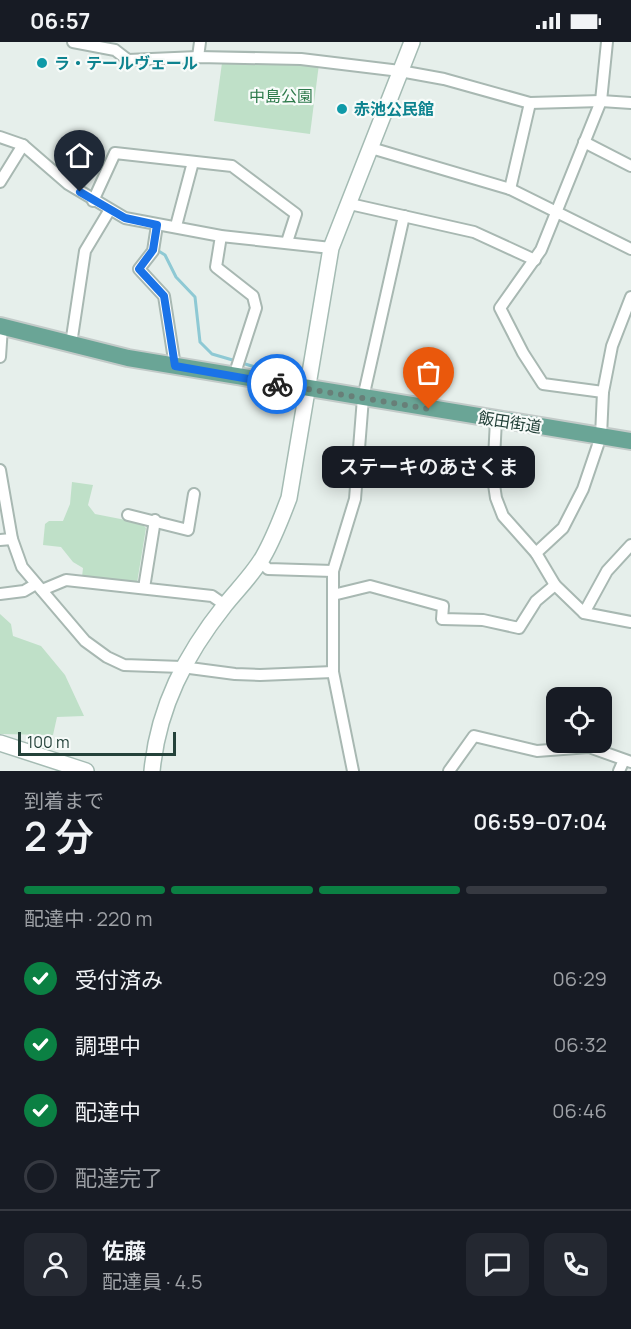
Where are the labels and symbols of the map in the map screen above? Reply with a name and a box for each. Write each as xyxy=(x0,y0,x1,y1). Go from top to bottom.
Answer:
place label: ラ・テールヴェール xyxy=(54,52,198,74)
marker: ラ・テールヴェール xyxy=(35,56,49,70)
park label: 中島公園 xyxy=(249,85,313,107)
place label: 赤池公民館 xyxy=(354,98,434,120)
marker: 赤池公民館 xyxy=(335,102,349,116)
pin xyxy=(54,130,105,192)
pin xyxy=(403,347,454,409)
courier xyxy=(247,354,307,414)
street label: 飯田街道 xyxy=(477,406,543,438)
callout: ステーキのあさくま xyxy=(322,445,536,487)
scale bar xyxy=(18,729,176,756)

